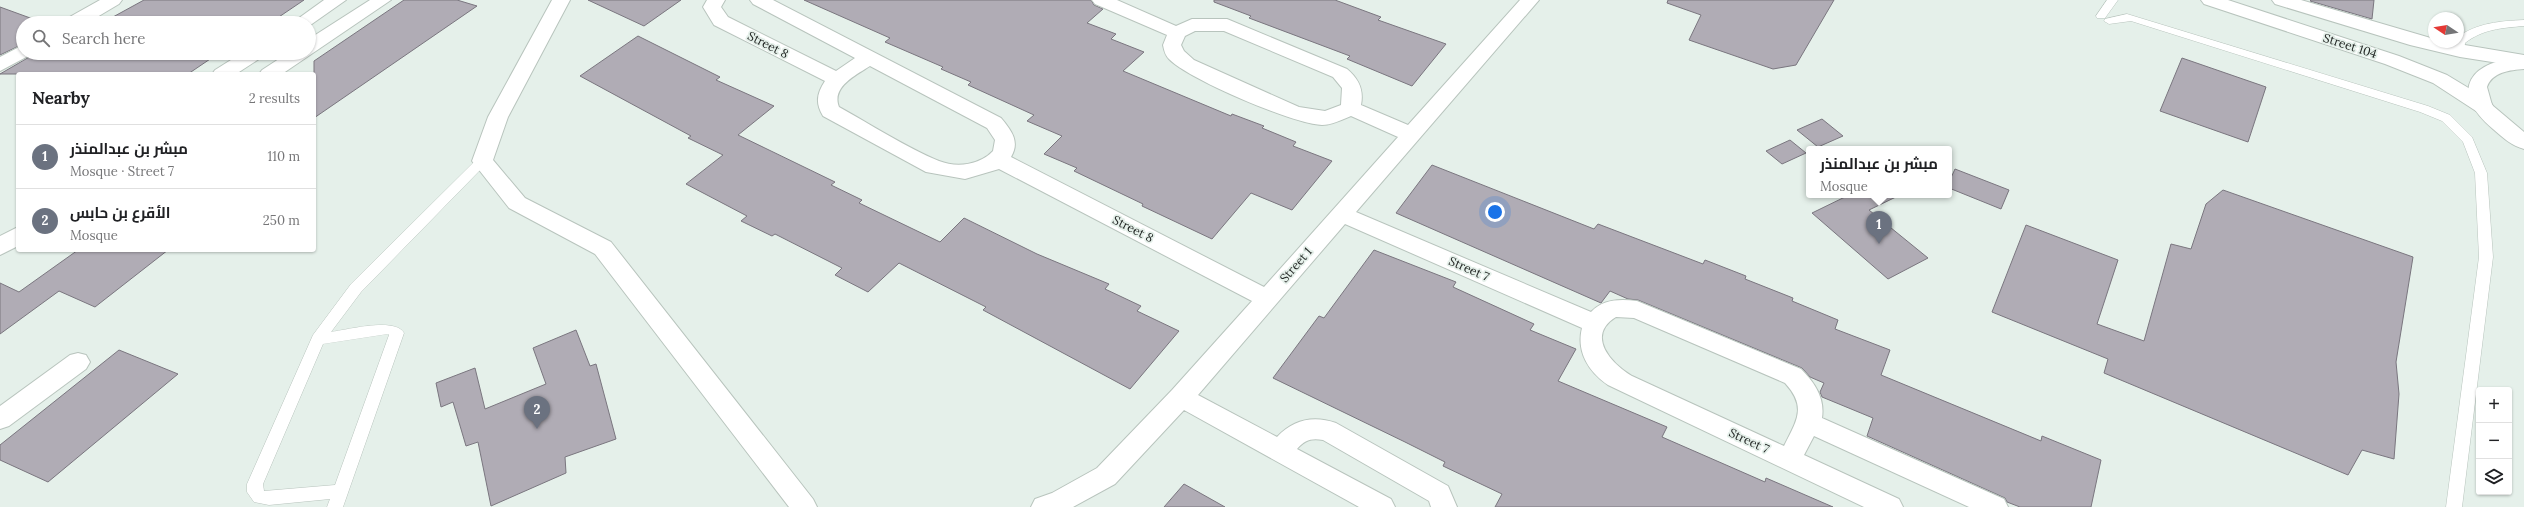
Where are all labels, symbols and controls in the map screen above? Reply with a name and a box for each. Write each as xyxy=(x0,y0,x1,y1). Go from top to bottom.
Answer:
north arrow xyxy=(2428,12,2464,48)
search box xyxy=(16,16,316,60)
icon: search xyxy=(30,27,52,49)
street label: Street 8 xyxy=(745,28,791,61)
text: Search here xyxy=(62,29,145,48)
street label: Street 104 xyxy=(2321,30,2379,61)
text: Nearby xyxy=(32,87,90,109)
text: 2 results xyxy=(249,90,300,107)
text: مبشر بن عبدالمنذر xyxy=(70,139,188,158)
popup xyxy=(1806,146,1952,198)
text: 1 xyxy=(42,148,48,165)
text: 110 m xyxy=(267,148,300,165)
text: مبشر بن عبدالمنذر xyxy=(1820,154,1938,173)
text: Mosque · Street 7 xyxy=(70,163,174,180)
text: Mosque xyxy=(1820,178,1868,195)
your location xyxy=(1485,202,1505,222)
text: الأقرع بن حابس xyxy=(70,203,170,222)
pin: 1 xyxy=(1866,211,1892,244)
text: 2 xyxy=(42,212,48,229)
text: 250 m xyxy=(263,212,300,229)
street label: Street 8 xyxy=(1110,212,1156,245)
text: Mosque xyxy=(70,227,118,244)
street label: Street 1 xyxy=(1276,244,1315,285)
street label: Street 7 xyxy=(1447,253,1492,284)
map controls xyxy=(2476,387,2512,495)
button: + xyxy=(2476,387,2512,423)
pin: 2 xyxy=(524,396,550,429)
button: − xyxy=(2476,423,2512,459)
street label: Street 7 xyxy=(1727,425,1772,457)
button: layers xyxy=(2476,459,2512,495)

